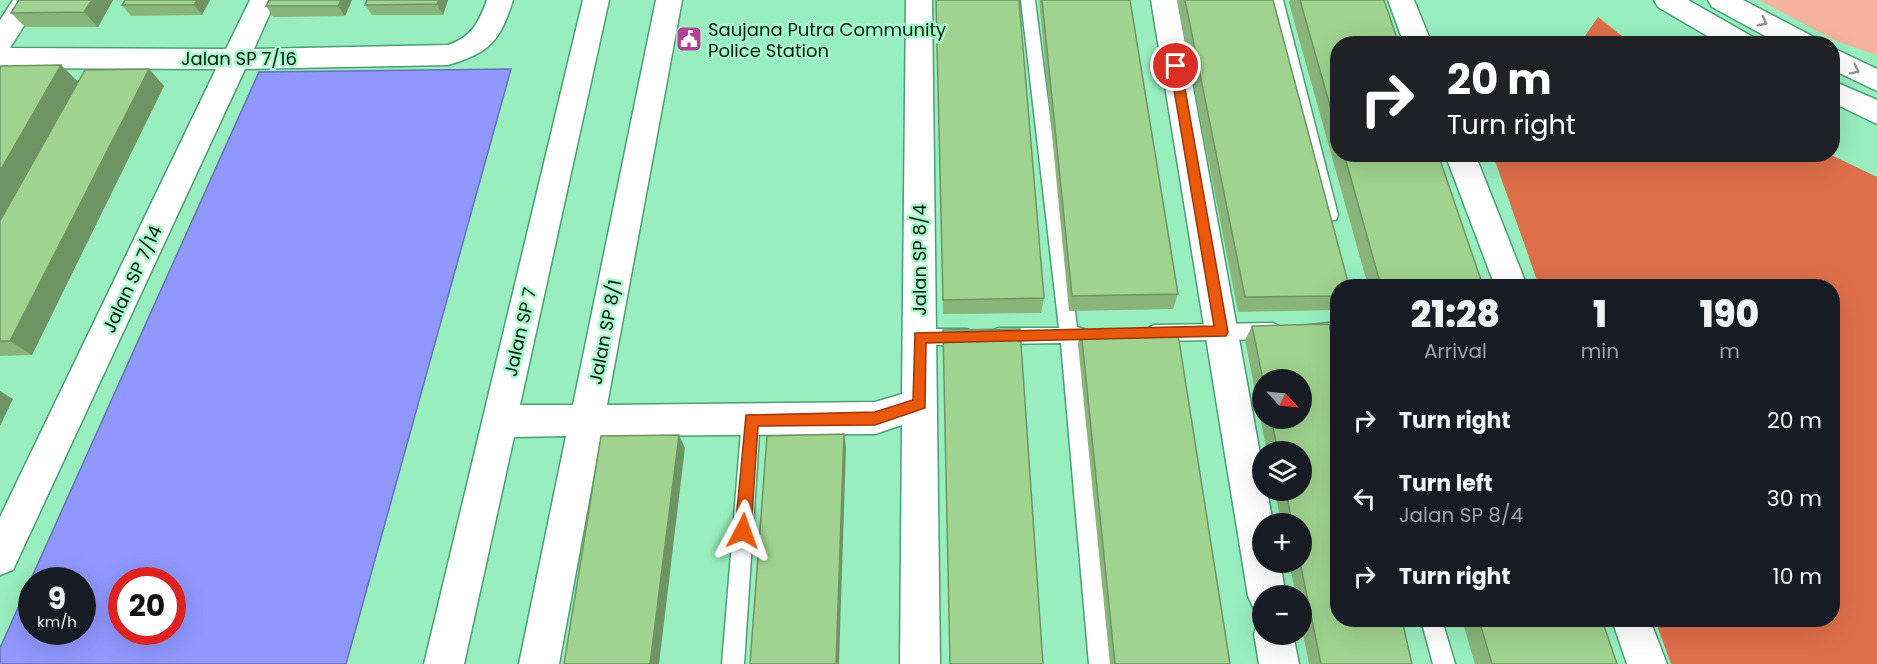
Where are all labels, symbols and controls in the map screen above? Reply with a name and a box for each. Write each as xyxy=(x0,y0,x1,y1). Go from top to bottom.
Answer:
one-way arrow xyxy=(1756,15,1767,26)
place label: Saujana Putra Community Police Station xyxy=(708,17,946,63)
public building icon: Saujana Putra Community Police Station xyxy=(674,24,704,54)
pin xyxy=(1150,40,1201,91)
street label: Jalan SP 7/16 xyxy=(181,46,297,71)
icon: arrive xyxy=(1159,49,1192,82)
text: 20 m xyxy=(1447,50,1552,109)
icon: right xyxy=(1348,60,1426,138)
one-way arrow xyxy=(1849,62,1860,74)
text: Turn right xyxy=(1447,106,1576,143)
street label: Jalan SP 8/4 xyxy=(907,204,932,316)
street label: Jalan SP 7/14 xyxy=(96,221,168,337)
street label: Jalan SP 8/1 xyxy=(583,278,627,386)
street label: Jalan SP 7 xyxy=(498,285,542,379)
text: 21:28 xyxy=(1411,289,1500,340)
text: 1 xyxy=(1593,289,1607,340)
text: 190 xyxy=(1700,289,1759,340)
text: Arrival xyxy=(1424,337,1487,365)
text: min xyxy=(1581,337,1619,365)
text: m xyxy=(1719,337,1740,365)
north arrow xyxy=(1252,369,1312,429)
map controls xyxy=(1252,369,1312,645)
icon: right xyxy=(1348,404,1381,437)
text: Turn right xyxy=(1399,405,1510,436)
text: 20 m xyxy=(1767,405,1822,436)
button: layers xyxy=(1252,441,1312,501)
text: Turn left xyxy=(1399,468,1493,499)
icon: left xyxy=(1348,482,1381,515)
text: 30 m xyxy=(1767,483,1822,514)
position arrow xyxy=(711,499,775,563)
text: Jalan SP 8/4 xyxy=(1399,501,1523,529)
button: + xyxy=(1252,513,1312,573)
icon: right xyxy=(1348,560,1381,593)
text: Turn right xyxy=(1399,561,1510,592)
text: 10 m xyxy=(1773,561,1822,592)
speed limit sign: 20 xyxy=(108,567,186,645)
text: 9 xyxy=(48,577,66,620)
button: − xyxy=(1252,585,1312,645)
text: km/h xyxy=(37,611,77,632)

